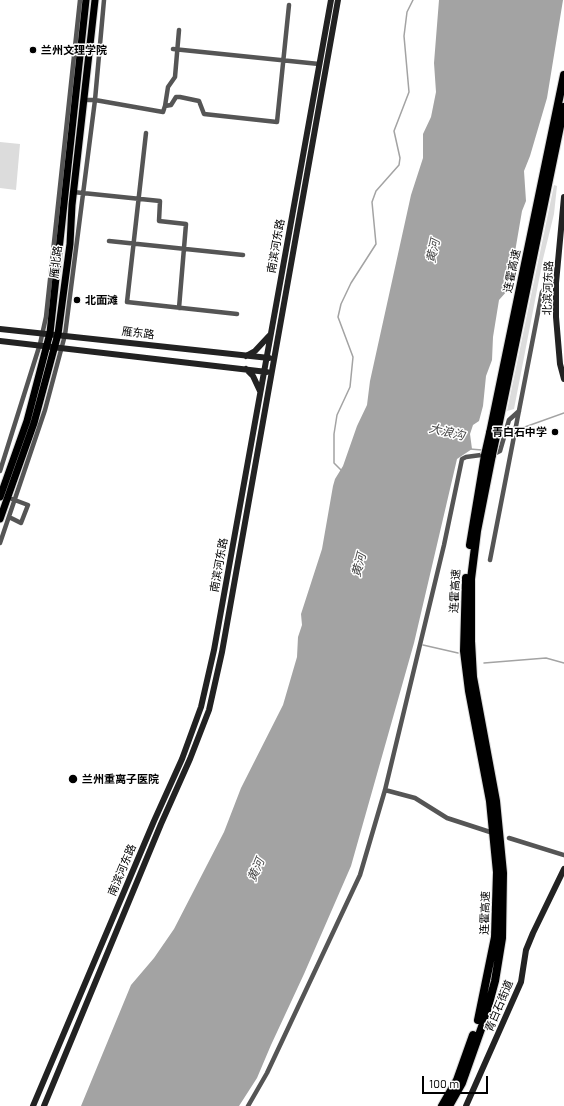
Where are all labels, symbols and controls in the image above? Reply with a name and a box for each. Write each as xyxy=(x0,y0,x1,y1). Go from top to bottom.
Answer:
place label: 兰州文理学院 xyxy=(41,43,107,57)
marker: 兰州文理学院 xyxy=(28,45,38,55)
street label: 南滨河东路 xyxy=(265,218,287,274)
water label: 黄河 xyxy=(423,238,443,264)
street label: 雁北路 xyxy=(47,245,65,279)
street label: 连霍高速 xyxy=(501,248,523,294)
street label: 北滨河东路 xyxy=(540,260,556,316)
place label: 北面滩 xyxy=(85,293,118,307)
marker: 北面滩 xyxy=(72,295,82,305)
street label: 雁东路 xyxy=(121,324,155,342)
water label: 大浪沟 xyxy=(428,421,466,443)
place label: 青白石中学 xyxy=(492,425,547,439)
marker: 青白石中学 xyxy=(550,427,560,437)
street label: 南滨河东路 xyxy=(208,537,230,593)
water label: 黄河 xyxy=(349,552,369,578)
street label: 连霍高速 xyxy=(447,569,463,613)
place label: 兰州重离子医院 xyxy=(82,772,159,786)
marker: 兰州重离子医院 xyxy=(67,773,79,785)
street label: 南滨河东路 xyxy=(105,842,139,898)
water label: 黄河 xyxy=(245,856,267,884)
street label: 连霍高速 xyxy=(478,891,492,935)
street label: 青白石街道 xyxy=(482,978,516,1034)
scale bar xyxy=(424,1068,490,1094)
text: 100 m xyxy=(429,1076,459,1090)

